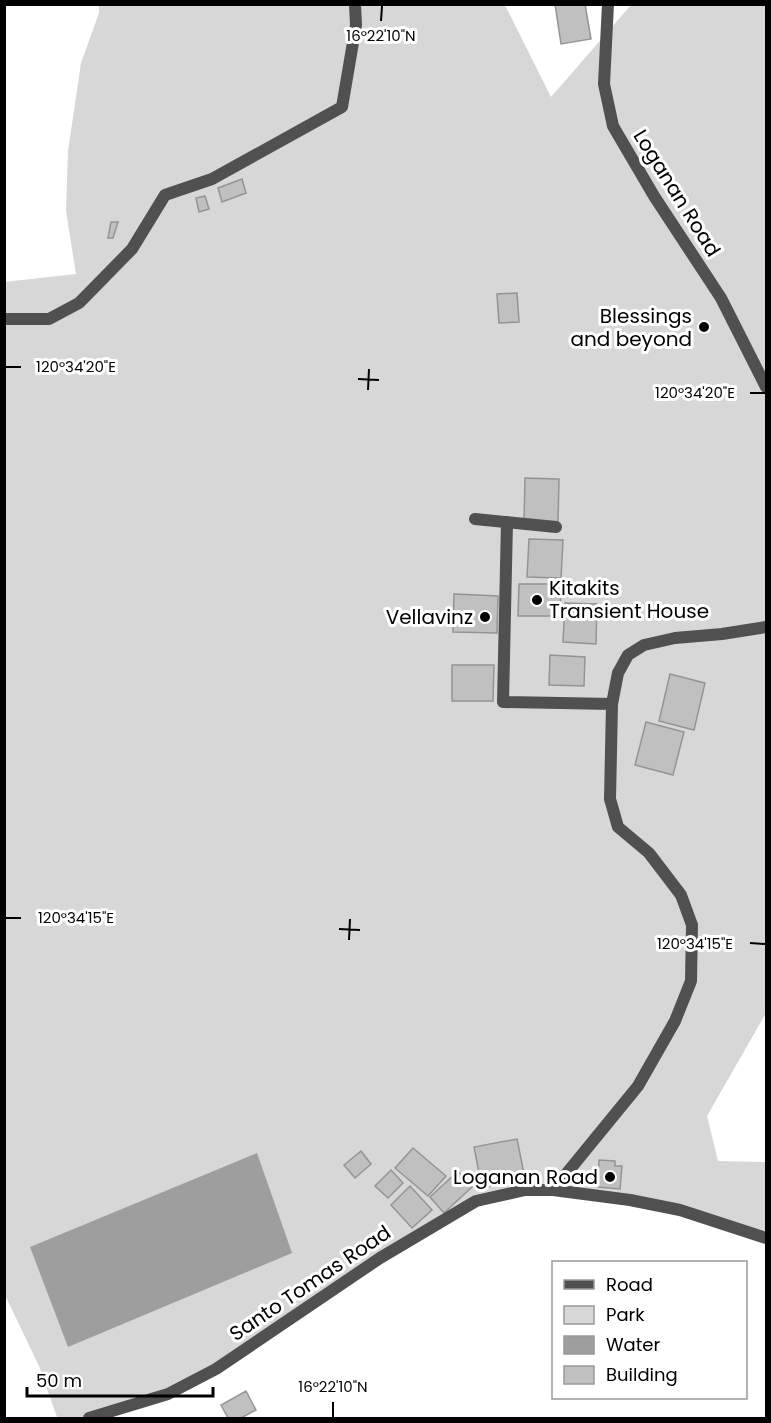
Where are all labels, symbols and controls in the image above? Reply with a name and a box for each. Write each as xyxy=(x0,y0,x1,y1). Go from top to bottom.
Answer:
text: 16°22'10"N xyxy=(346,25,416,46)
street label: Loganan Road xyxy=(627,124,727,262)
place label: Blessings and beyond xyxy=(571,302,692,353)
marker: Blessings and beyond xyxy=(697,320,711,334)
text: 120°34'20"E xyxy=(36,356,116,377)
text: 120°34'20"E xyxy=(655,382,735,403)
place label: Kitakits Transient House xyxy=(549,574,709,625)
marker: Kitakits Transient House xyxy=(530,593,544,607)
place label: Vellavinz xyxy=(386,603,473,631)
marker: Vellavinz xyxy=(478,610,492,624)
text: 120°34'15"E xyxy=(38,907,114,928)
text: 120°34'15"E xyxy=(657,933,733,954)
place label: Loganan Road xyxy=(453,1163,598,1191)
marker: Loganan Road xyxy=(603,1170,617,1184)
street label: Santo Tomas Road xyxy=(224,1219,396,1347)
legend xyxy=(552,1261,747,1399)
text: Road xyxy=(606,1272,653,1297)
text: Park xyxy=(606,1302,645,1327)
text: Water xyxy=(606,1332,660,1357)
scale bar xyxy=(27,1360,213,1398)
text: Building xyxy=(606,1362,678,1387)
text: 50 m xyxy=(36,1368,82,1393)
text: 16°22'10"N xyxy=(298,1376,368,1397)

